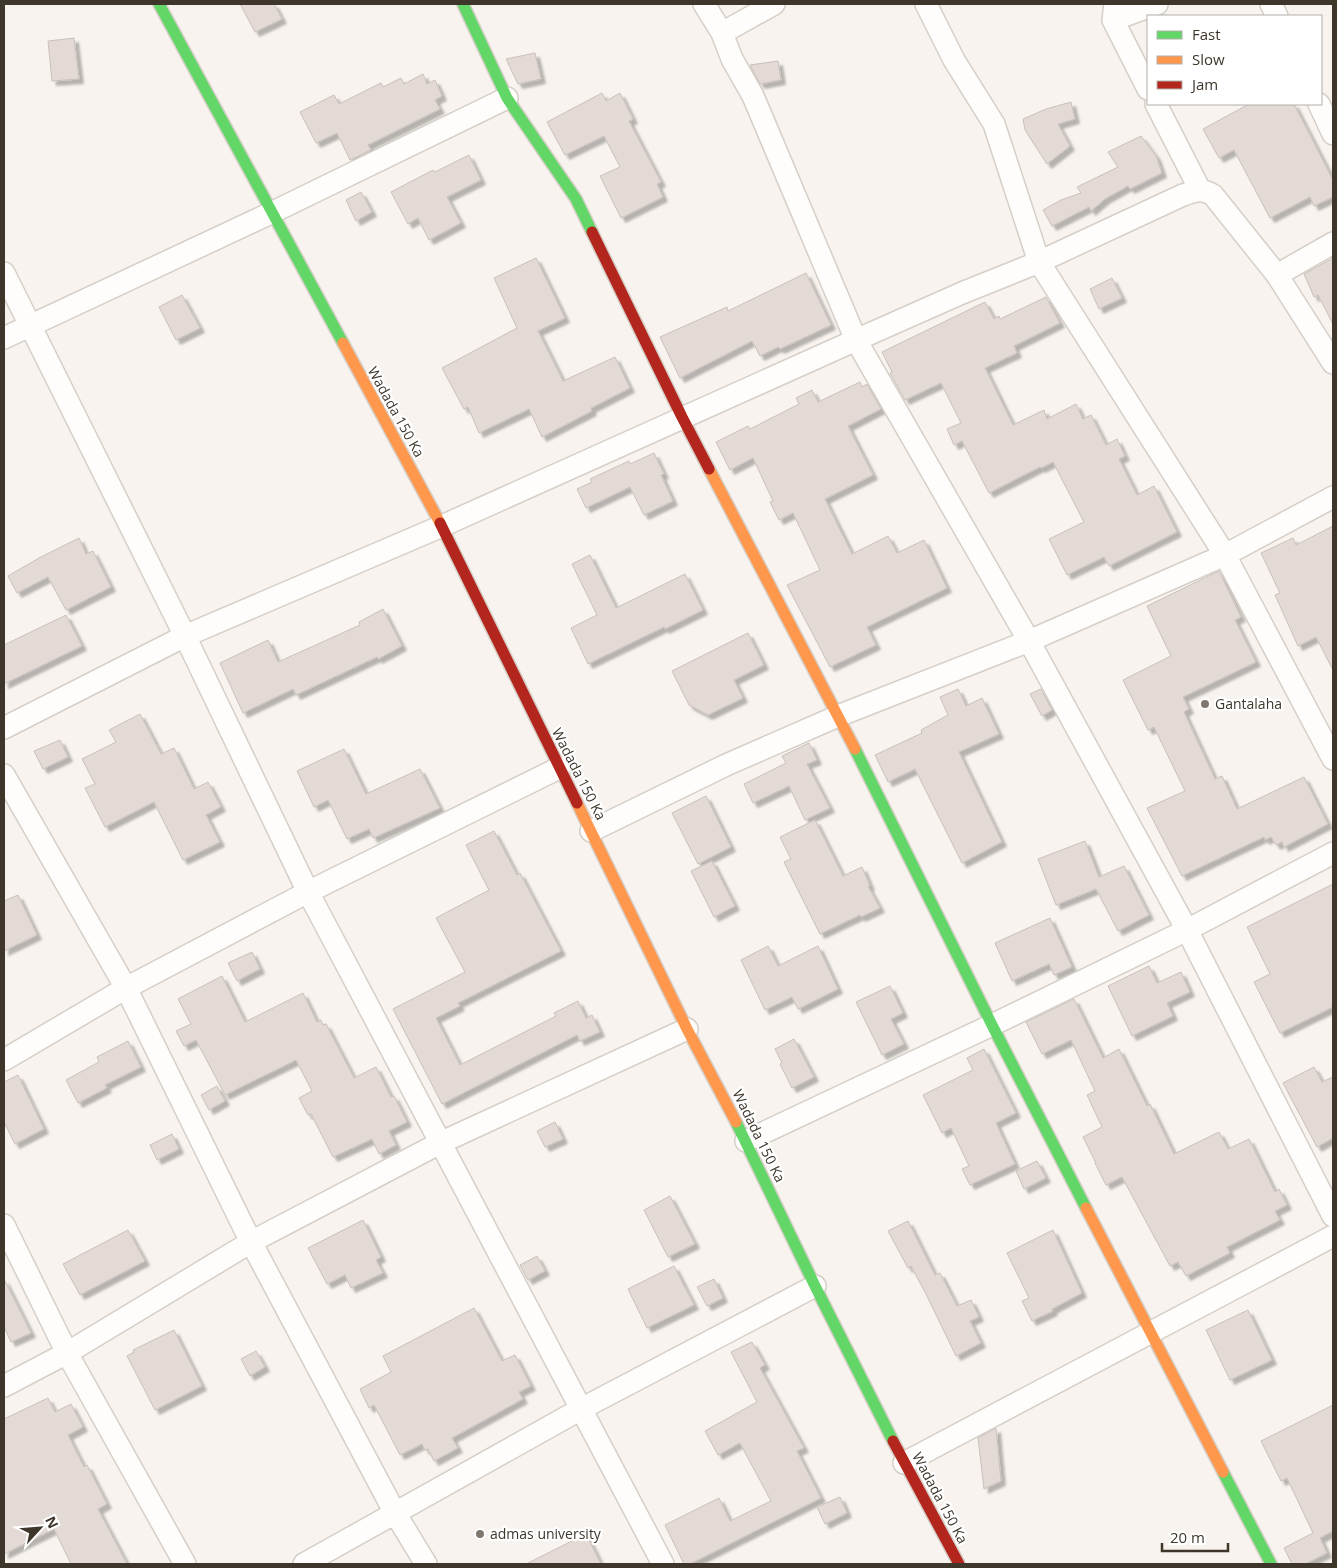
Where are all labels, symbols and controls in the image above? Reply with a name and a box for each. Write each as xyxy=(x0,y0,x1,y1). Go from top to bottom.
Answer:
legend xyxy=(1147,15,1322,105)
text: Fast xyxy=(1192,24,1221,44)
text: Slow xyxy=(1192,49,1225,69)
text: Jam xyxy=(1190,74,1218,94)
street label: Wadada 150 Ka xyxy=(364,363,429,461)
place label: Gantalaha xyxy=(1215,694,1282,713)
marker: Gantalaha xyxy=(1199,698,1211,710)
street label: Wadada 150 Ka xyxy=(548,724,611,823)
street label: Wadada 150 Ka xyxy=(729,1086,790,1185)
street label: Wadada 150 Ka xyxy=(908,1449,973,1547)
north arrow xyxy=(15,1503,65,1553)
text: N xyxy=(41,1513,63,1531)
scale bar xyxy=(1162,1520,1228,1552)
place label: admas university xyxy=(490,1524,602,1543)
text: 20 m xyxy=(1170,1527,1205,1547)
marker: admas university xyxy=(474,1528,486,1540)

